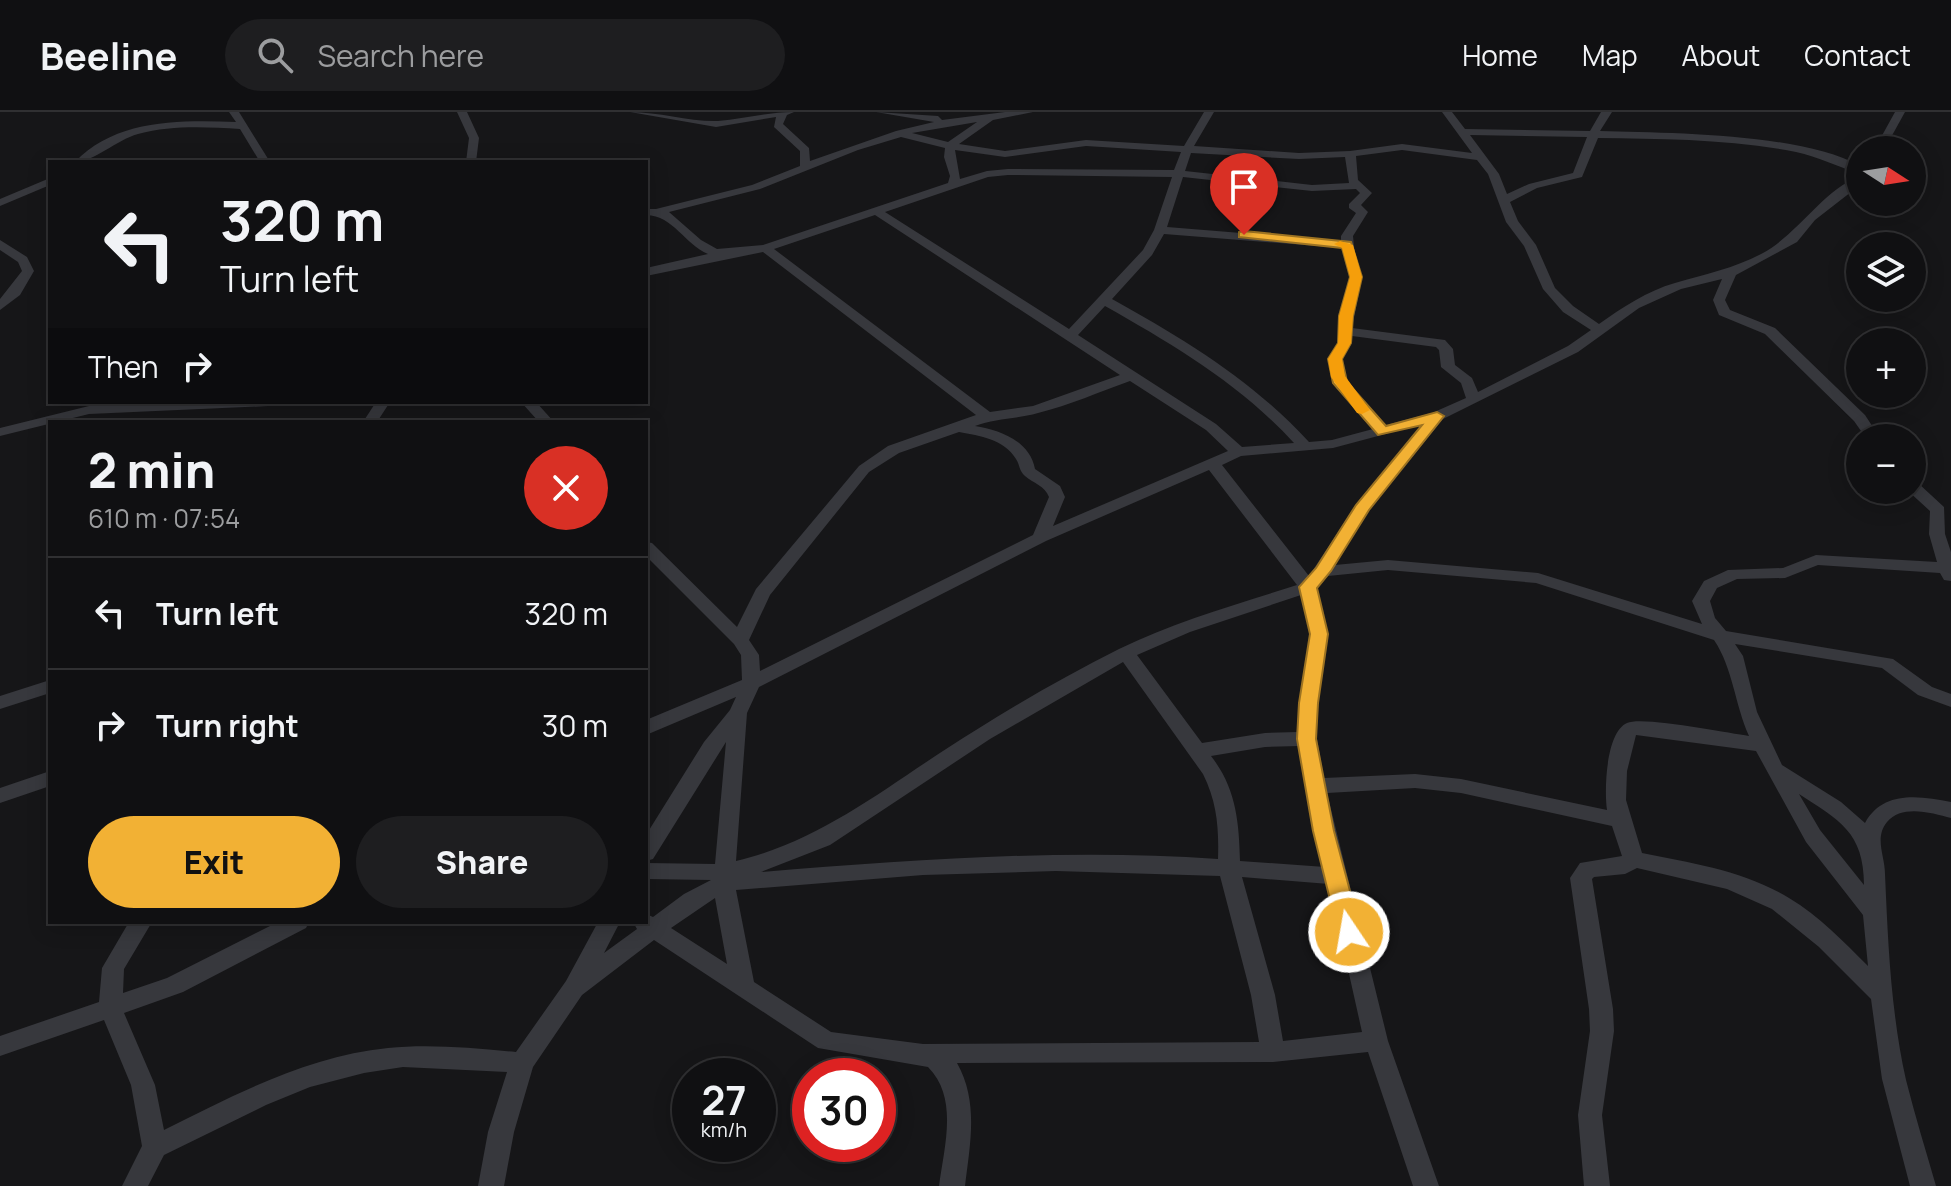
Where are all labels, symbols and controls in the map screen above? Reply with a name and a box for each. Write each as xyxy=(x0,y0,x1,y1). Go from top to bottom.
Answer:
search box xyxy=(225,19,785,91)
text: Beeline xyxy=(40,29,177,81)
icon: search xyxy=(253,33,297,77)
text: Search here xyxy=(317,35,484,76)
text: Home xyxy=(1462,36,1538,74)
text: Map xyxy=(1582,36,1638,74)
text: About xyxy=(1682,36,1760,74)
text: Contact xyxy=(1804,36,1911,74)
north arrow xyxy=(1846,136,1926,216)
map controls xyxy=(1846,136,1926,504)
pin xyxy=(1210,153,1278,235)
icon: arrive xyxy=(1222,165,1266,209)
text: 320 m xyxy=(220,181,384,258)
icon: left xyxy=(88,192,192,296)
button: layers xyxy=(1846,232,1926,312)
text: Turn left xyxy=(220,254,359,303)
button: + xyxy=(1846,328,1926,408)
icon: right xyxy=(175,344,219,388)
text: Then xyxy=(88,346,159,387)
button: − xyxy=(1846,424,1926,504)
text: 2 min xyxy=(88,437,215,502)
button: close xyxy=(524,446,608,530)
text: 610 m · 07:54 xyxy=(88,500,240,536)
icon: left xyxy=(88,591,132,635)
text: Turn left xyxy=(156,593,279,634)
text: 320 m xyxy=(525,593,608,634)
icon: right xyxy=(88,703,132,747)
text: Turn right xyxy=(156,705,299,746)
text: 30 m xyxy=(542,705,608,746)
button: Exit xyxy=(88,816,340,908)
button: Share xyxy=(356,816,608,908)
position arrow xyxy=(1307,890,1391,974)
speed limit sign: 30 xyxy=(792,1058,896,1162)
text: 27 xyxy=(701,1072,747,1127)
text: km/h xyxy=(701,1116,747,1143)

